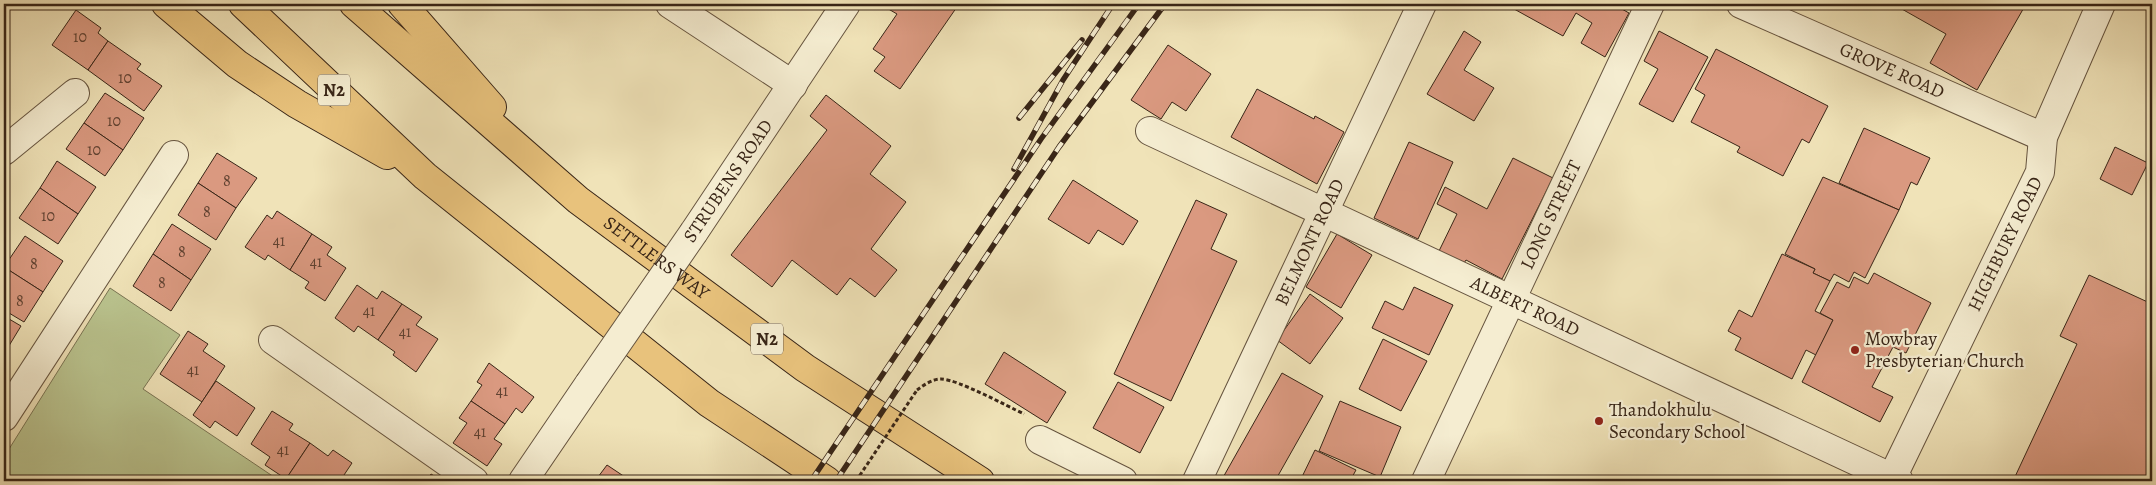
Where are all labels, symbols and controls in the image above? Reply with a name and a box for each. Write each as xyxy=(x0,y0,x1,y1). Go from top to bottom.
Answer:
house number: 10 xyxy=(73,26,87,48)
street label: GROVE ROAD xyxy=(1835,36,1949,105)
house number: 10 xyxy=(118,67,132,89)
road number: N2 xyxy=(318,74,350,106)
house number: 10 xyxy=(107,110,121,132)
street label: STRUBENS ROAD xyxy=(677,114,779,248)
house number: 10 xyxy=(87,139,101,161)
street label: LONG STREET xyxy=(1514,155,1588,274)
house number: 8 xyxy=(223,170,231,192)
street label: HIGHBURY ROAD xyxy=(1962,172,2049,316)
street label: BELMONT ROAD xyxy=(1269,174,1351,310)
house number: 8 xyxy=(203,201,211,223)
house number: 10 xyxy=(41,205,55,227)
street label: SETTLERS WAY xyxy=(598,210,715,306)
house number: 41 xyxy=(273,230,286,252)
house number: 8 xyxy=(178,241,186,263)
house number: 41 xyxy=(310,251,323,273)
house number: 8 xyxy=(30,253,38,275)
street label: ALBERT ROAD xyxy=(1465,269,1584,343)
house number: 8 xyxy=(158,272,166,294)
house number: 8 xyxy=(16,290,24,312)
house number: 41 xyxy=(363,300,376,322)
house number: 41 xyxy=(399,321,412,343)
road number: N2 xyxy=(751,324,783,354)
place label: Mowbray Presbyterian Church xyxy=(1865,326,2024,374)
marker: Mowbray Presbyterian Church xyxy=(1849,344,1861,356)
house number: 41 xyxy=(187,359,200,381)
house number: 41 xyxy=(496,380,509,402)
place label: Thandokhulu Secondary School xyxy=(1609,397,1746,445)
marker: Thandokhulu Secondary School xyxy=(1593,415,1605,427)
house number: 41 xyxy=(474,421,487,443)
house number: 41 xyxy=(277,439,290,461)

